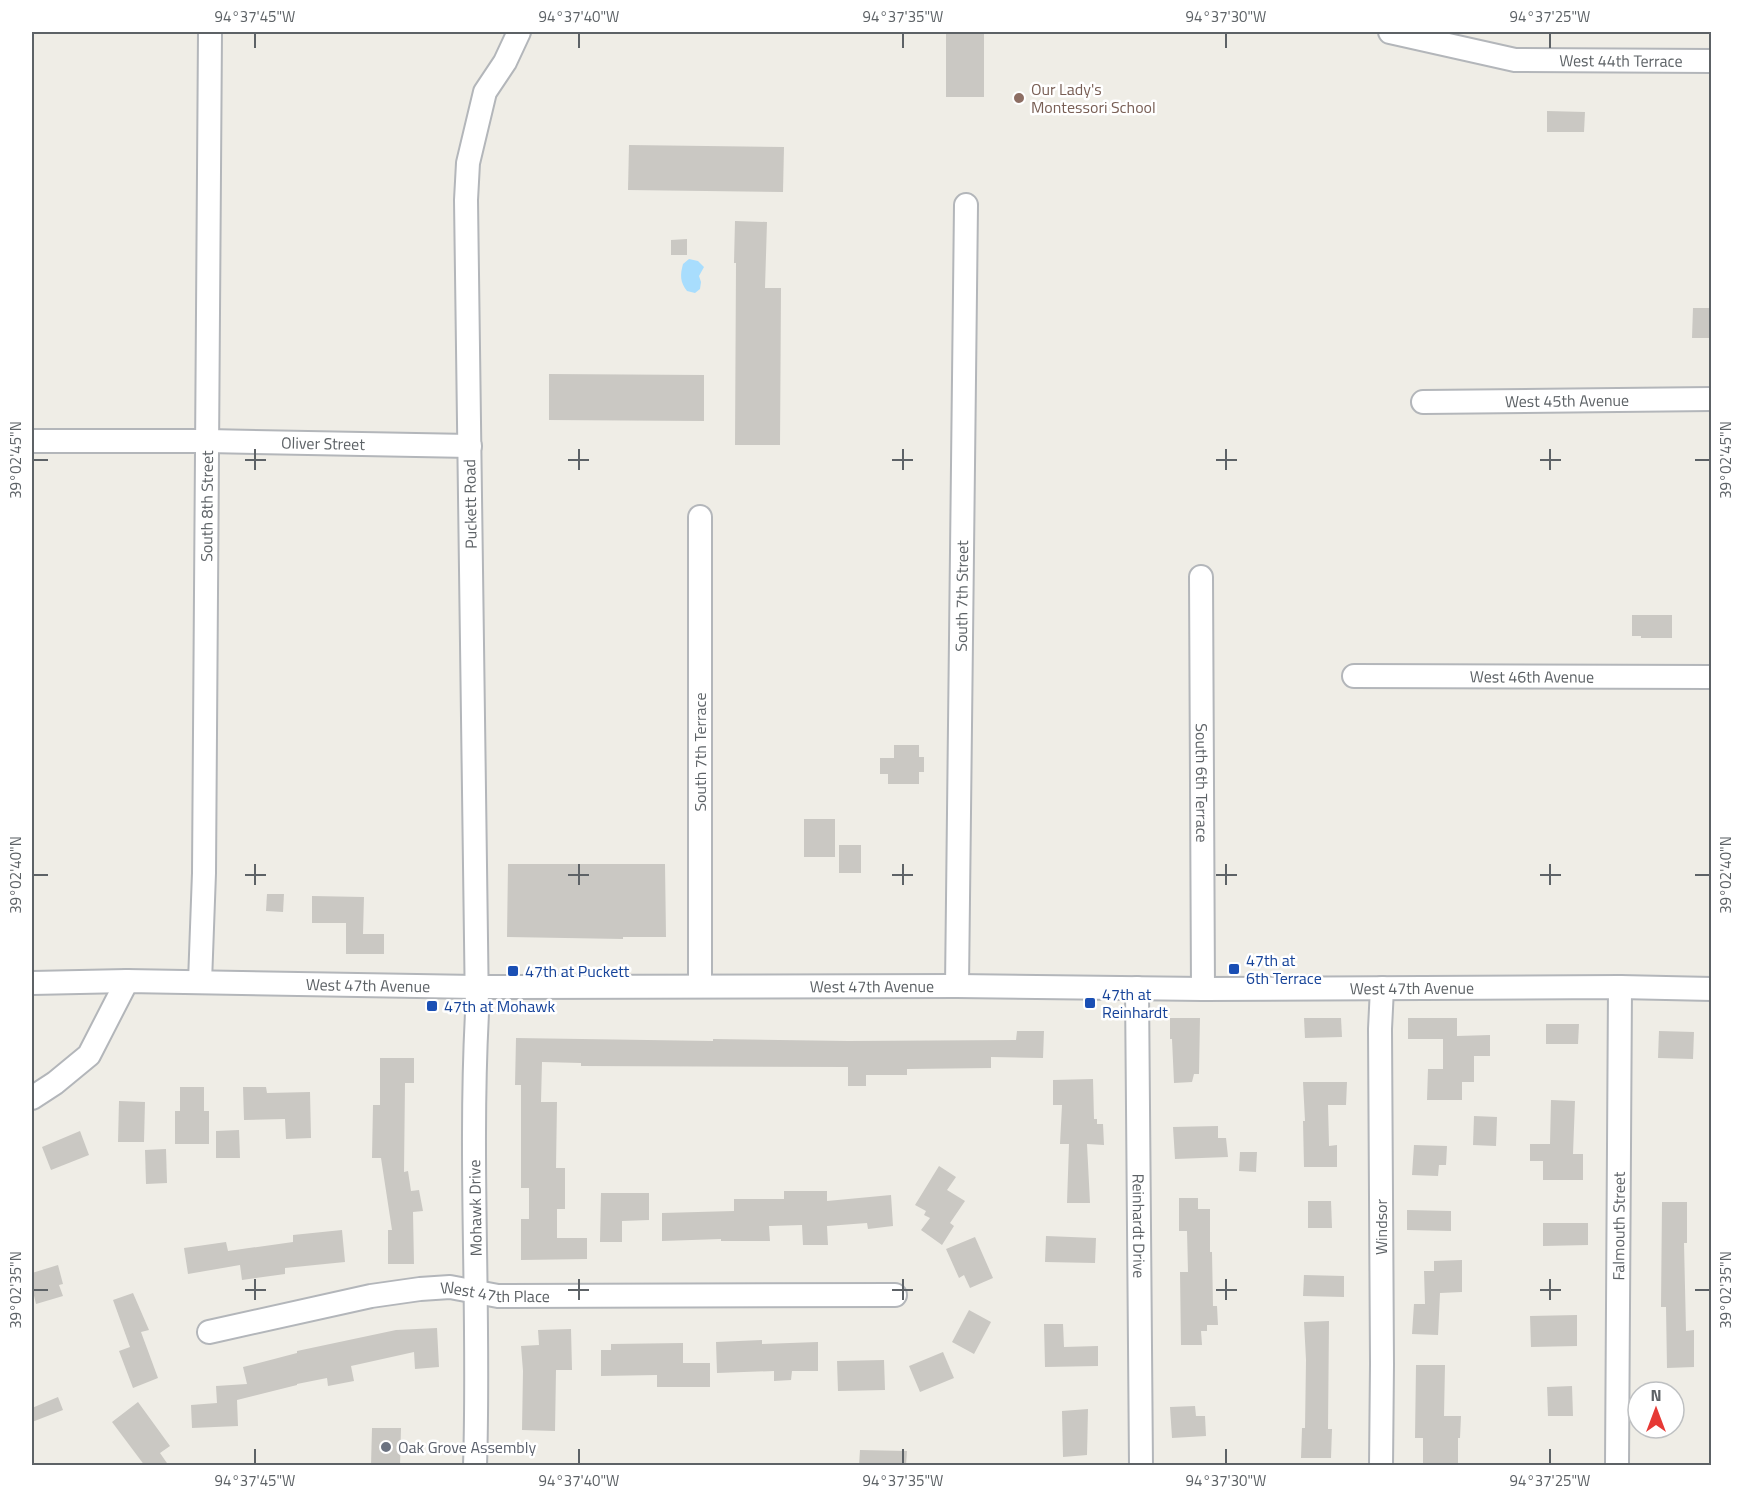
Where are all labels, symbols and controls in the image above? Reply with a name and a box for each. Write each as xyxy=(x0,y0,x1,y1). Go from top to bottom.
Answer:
text: 94°37'45"W xyxy=(215,5,295,28)
text: 94°37'40"W xyxy=(539,5,619,28)
text: 94°37'35"W xyxy=(863,5,943,28)
text: 94°37'30"W xyxy=(1186,5,1266,28)
text: 94°37'25"W xyxy=(1510,5,1590,28)
street label: West 44th Terrace xyxy=(1559,48,1683,73)
place label: Our Lady's Montessori School xyxy=(1031,77,1156,119)
marker: Our Lady's Montessori School xyxy=(1012,91,1026,105)
street label: West 45th Avenue xyxy=(1505,388,1629,413)
text: 39°02'45"N xyxy=(4,421,27,499)
text: 39°02'45"N xyxy=(1714,421,1737,499)
street label: Oliver Street xyxy=(281,430,365,456)
street label: South 8th Street xyxy=(194,450,219,562)
street label: Puckett Road xyxy=(457,459,483,549)
street label: South 7th Street xyxy=(949,540,974,652)
street label: West 46th Avenue xyxy=(1470,664,1594,689)
street label: South 7th Terrace xyxy=(688,692,712,812)
street label: South 6th Terrace xyxy=(1190,723,1214,843)
text: 39°02'40"N xyxy=(4,836,27,914)
text: 39°02'40"N xyxy=(1714,836,1737,914)
place label: 47th at 6th Terrace xyxy=(1246,948,1322,990)
place label: 47th at Puckett xyxy=(525,959,630,983)
marker: 47th at 6th Terrace xyxy=(1227,962,1241,976)
marker: 47th at Puckett xyxy=(506,964,520,978)
street label: West 47th Avenue xyxy=(306,972,430,998)
street label: West 47th Avenue xyxy=(810,974,934,998)
street label: West 47th Avenue xyxy=(1350,976,1474,1000)
place label: 47th at Reinhardt xyxy=(1102,982,1168,1024)
place label: 47th at Mohawk xyxy=(444,994,555,1018)
marker: 47th at Reinhardt xyxy=(1083,996,1097,1010)
marker: 47th at Mohawk xyxy=(425,999,439,1013)
street label: Mohawk Drive xyxy=(462,1159,488,1257)
street label: Falmouth Street xyxy=(1606,1171,1631,1281)
street label: Reinhardt Drive xyxy=(1127,1174,1151,1278)
street label: Windsor xyxy=(1369,1198,1393,1255)
text: 39°02'35"N xyxy=(4,1251,27,1329)
text: 39°02'35"N xyxy=(1714,1251,1737,1329)
street label: West 47th Place xyxy=(439,1275,550,1308)
north arrow xyxy=(1626,1380,1686,1440)
text: N xyxy=(1650,1383,1662,1407)
place label: Oak Grove Assembly xyxy=(398,1435,536,1459)
marker: Oak Grove Assembly xyxy=(379,1440,393,1454)
text: 94°37'45"W xyxy=(215,1469,295,1492)
text: 94°37'40"W xyxy=(539,1469,619,1492)
text: 94°37'35"W xyxy=(863,1469,943,1492)
text: 94°37'30"W xyxy=(1186,1469,1266,1492)
text: 94°37'25"W xyxy=(1510,1469,1590,1492)

